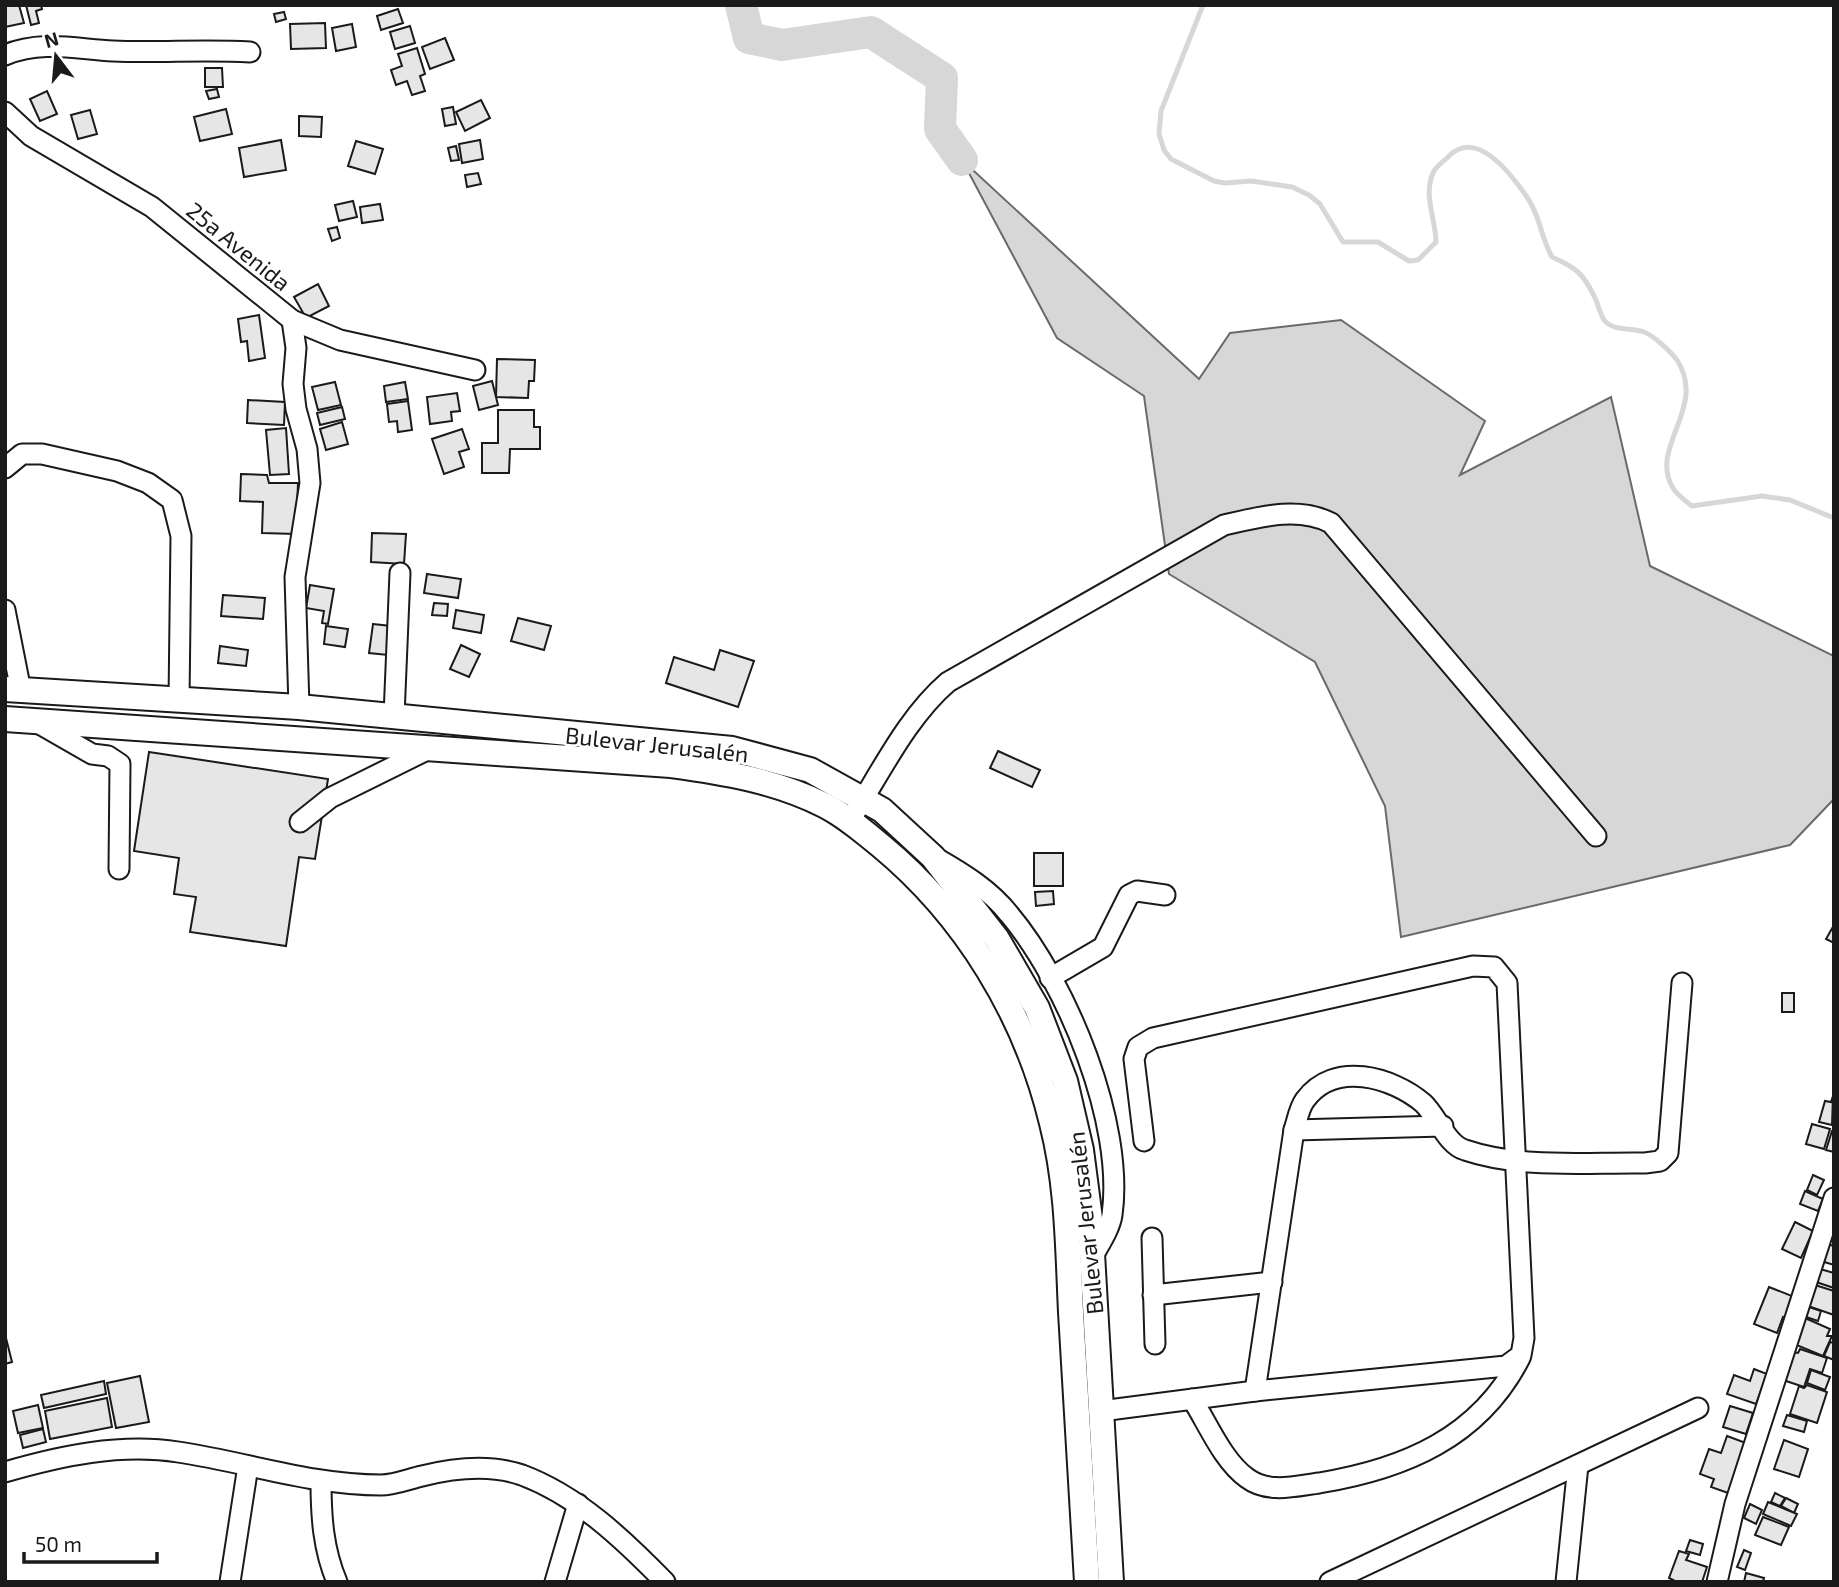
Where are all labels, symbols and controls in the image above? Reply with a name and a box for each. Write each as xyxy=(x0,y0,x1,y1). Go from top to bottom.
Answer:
north arrow xyxy=(21,21,91,91)
text: N xyxy=(41,26,61,52)
street label: 25a Avenida xyxy=(181,196,297,296)
street label: Bulevar Jerusalén xyxy=(564,720,750,768)
street label: Bulevar Jerusalén xyxy=(1061,1130,1109,1316)
scale bar xyxy=(24,1520,158,1564)
text: 50 m xyxy=(35,1531,82,1556)

